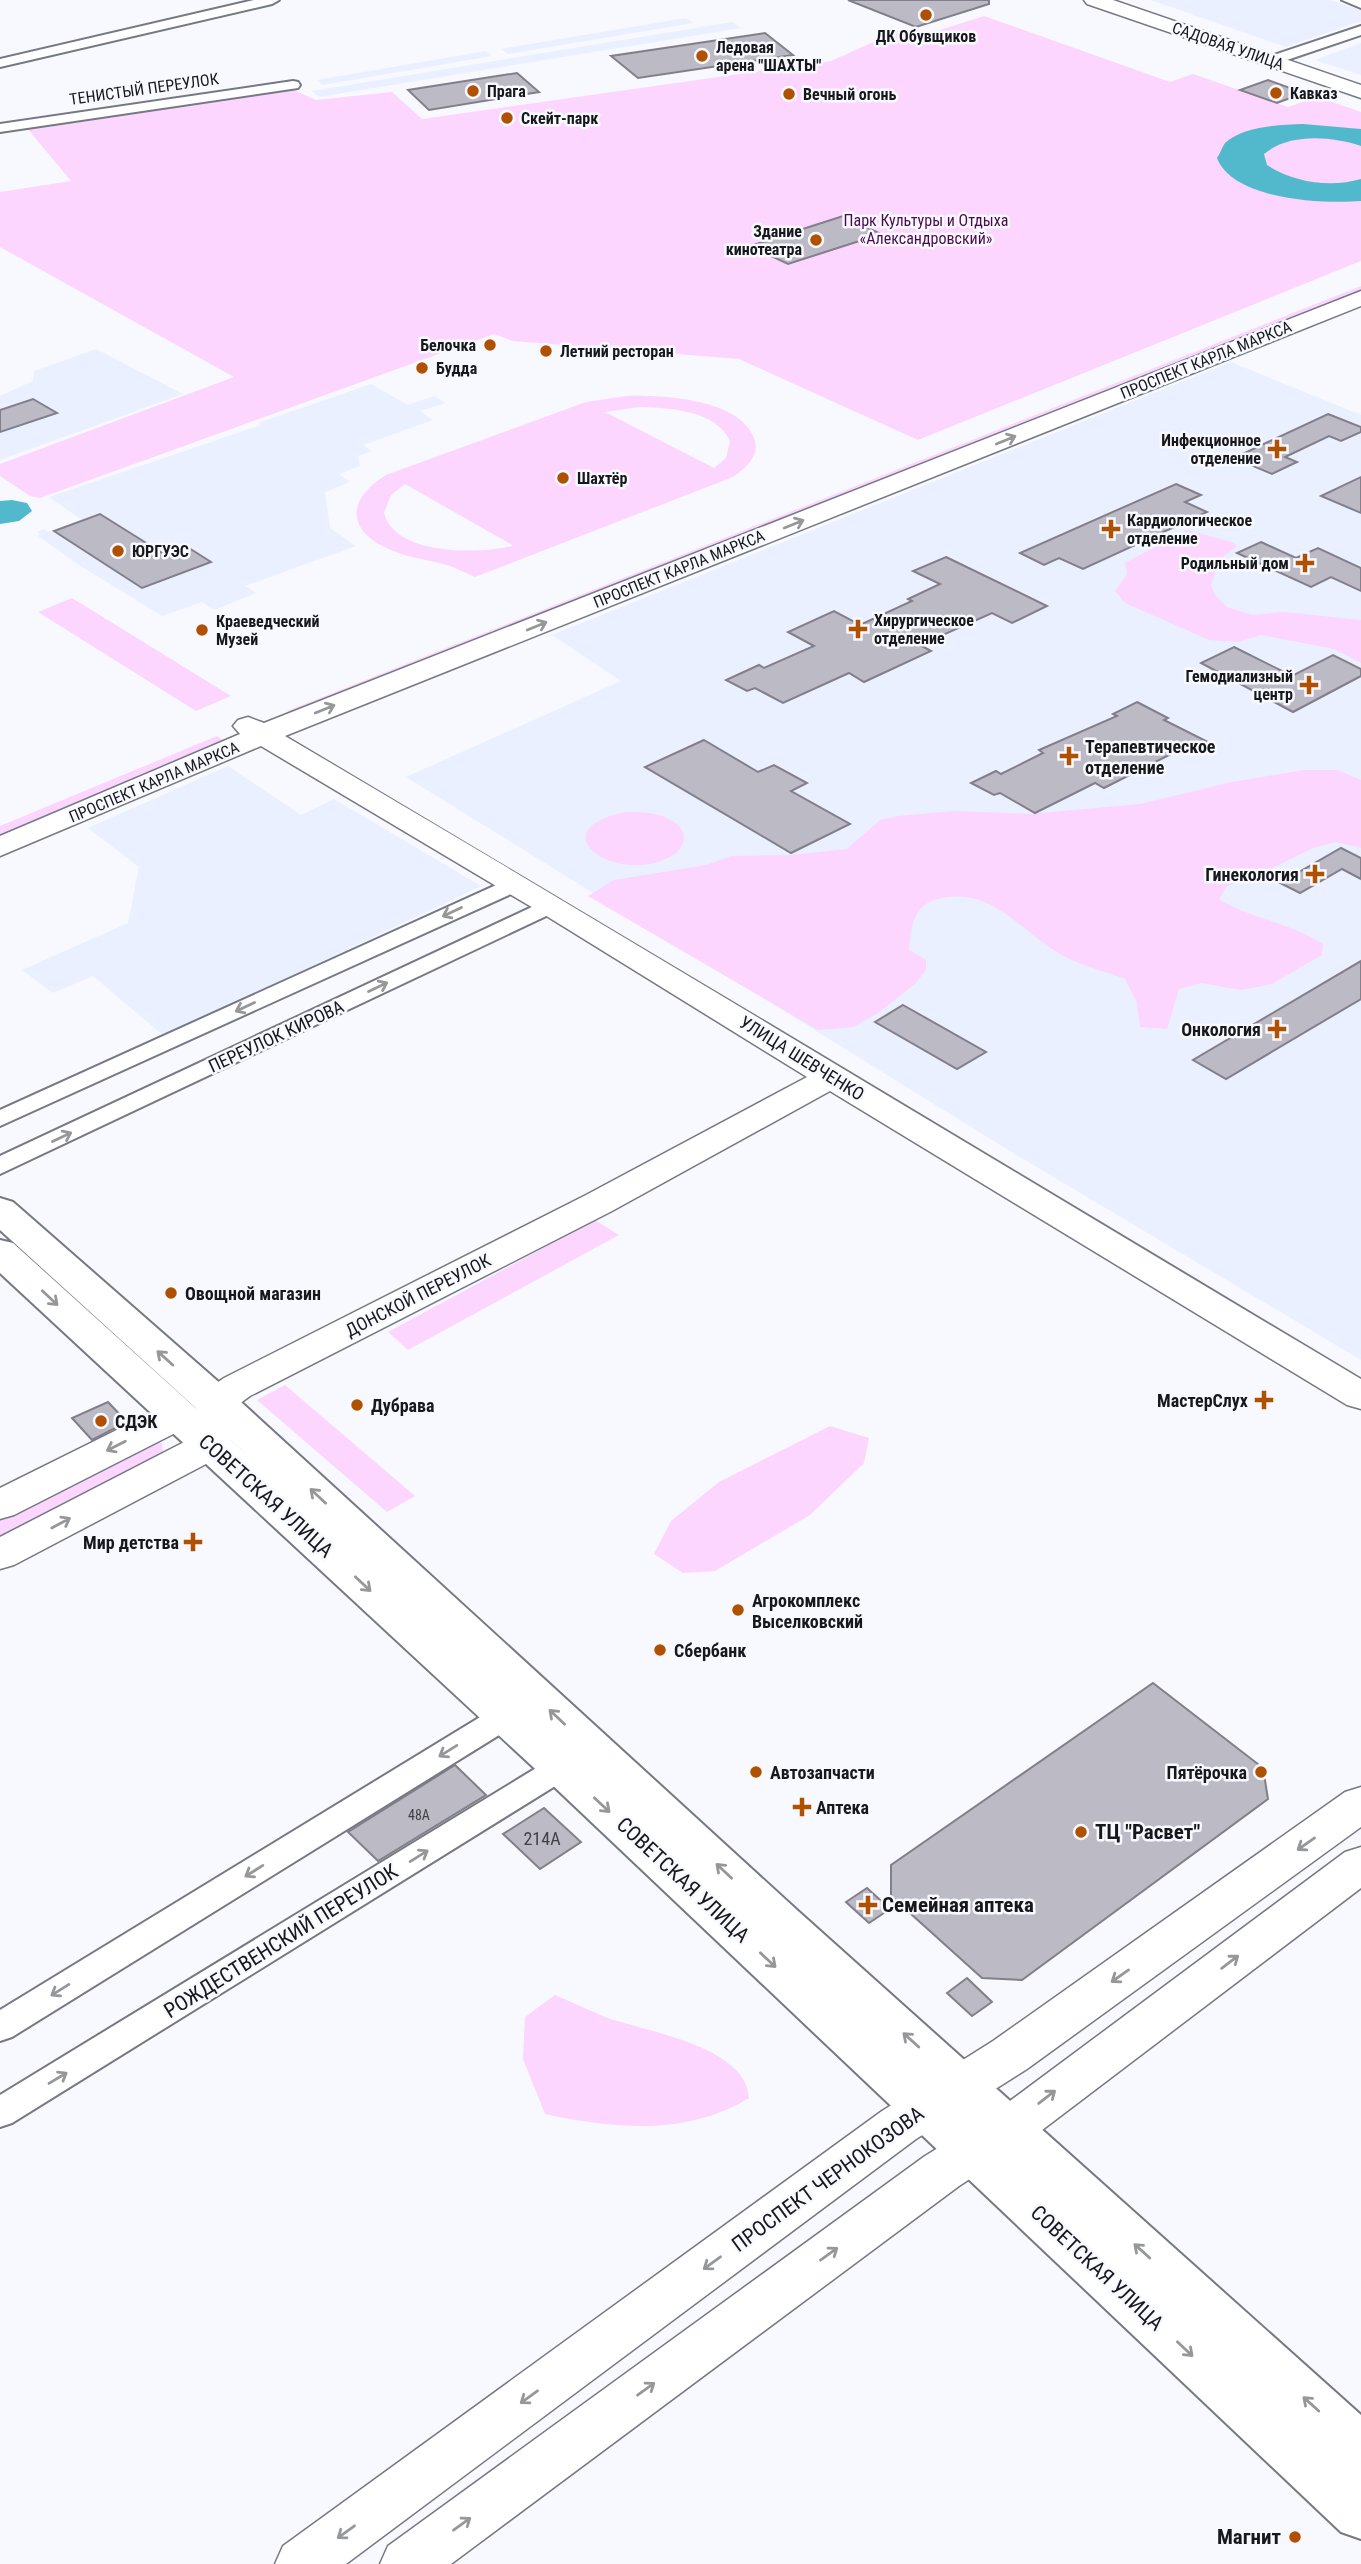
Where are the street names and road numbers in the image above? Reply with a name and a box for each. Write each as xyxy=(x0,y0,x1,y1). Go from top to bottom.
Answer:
street label: САДОВАЯ УЛИЦА xyxy=(1170,18,1286,74)
street label: ТЕНИСТЫЙ ПЕРЕУЛОК xyxy=(68,69,220,109)
street label: ПРОСПЕКТ КАРЛА МАРКСА xyxy=(1118,317,1294,403)
street label: ПРОСПЕКТ КАРЛА МАРКСА xyxy=(591,526,767,612)
street label: ПРОСПЕКТ КАРЛА МАРКСА xyxy=(66,738,242,826)
street label: ПЕРЕУЛОК КИРОВА xyxy=(205,995,348,1077)
street label: УЛИЦА ШЕВЧЕНКО xyxy=(736,1011,868,1105)
street label: ДОНСКОЙ ПЕРЕУЛОК xyxy=(342,1249,494,1341)
street label: СОВЕТСКАЯ УЛИЦА xyxy=(194,1429,338,1563)
street label: СОВЕТСКАЯ УЛИЦА xyxy=(612,1812,754,1948)
street label: РОЖДЕСТВЕНСКИЙ ПЕРЕУЛОК xyxy=(160,1859,402,2023)
street label: ПРОСПЕКТ ЧЕРНОКОЗОВА xyxy=(727,2101,929,2257)
street label: СОВЕТСКАЯ УЛИЦА xyxy=(1026,2200,1168,2336)

